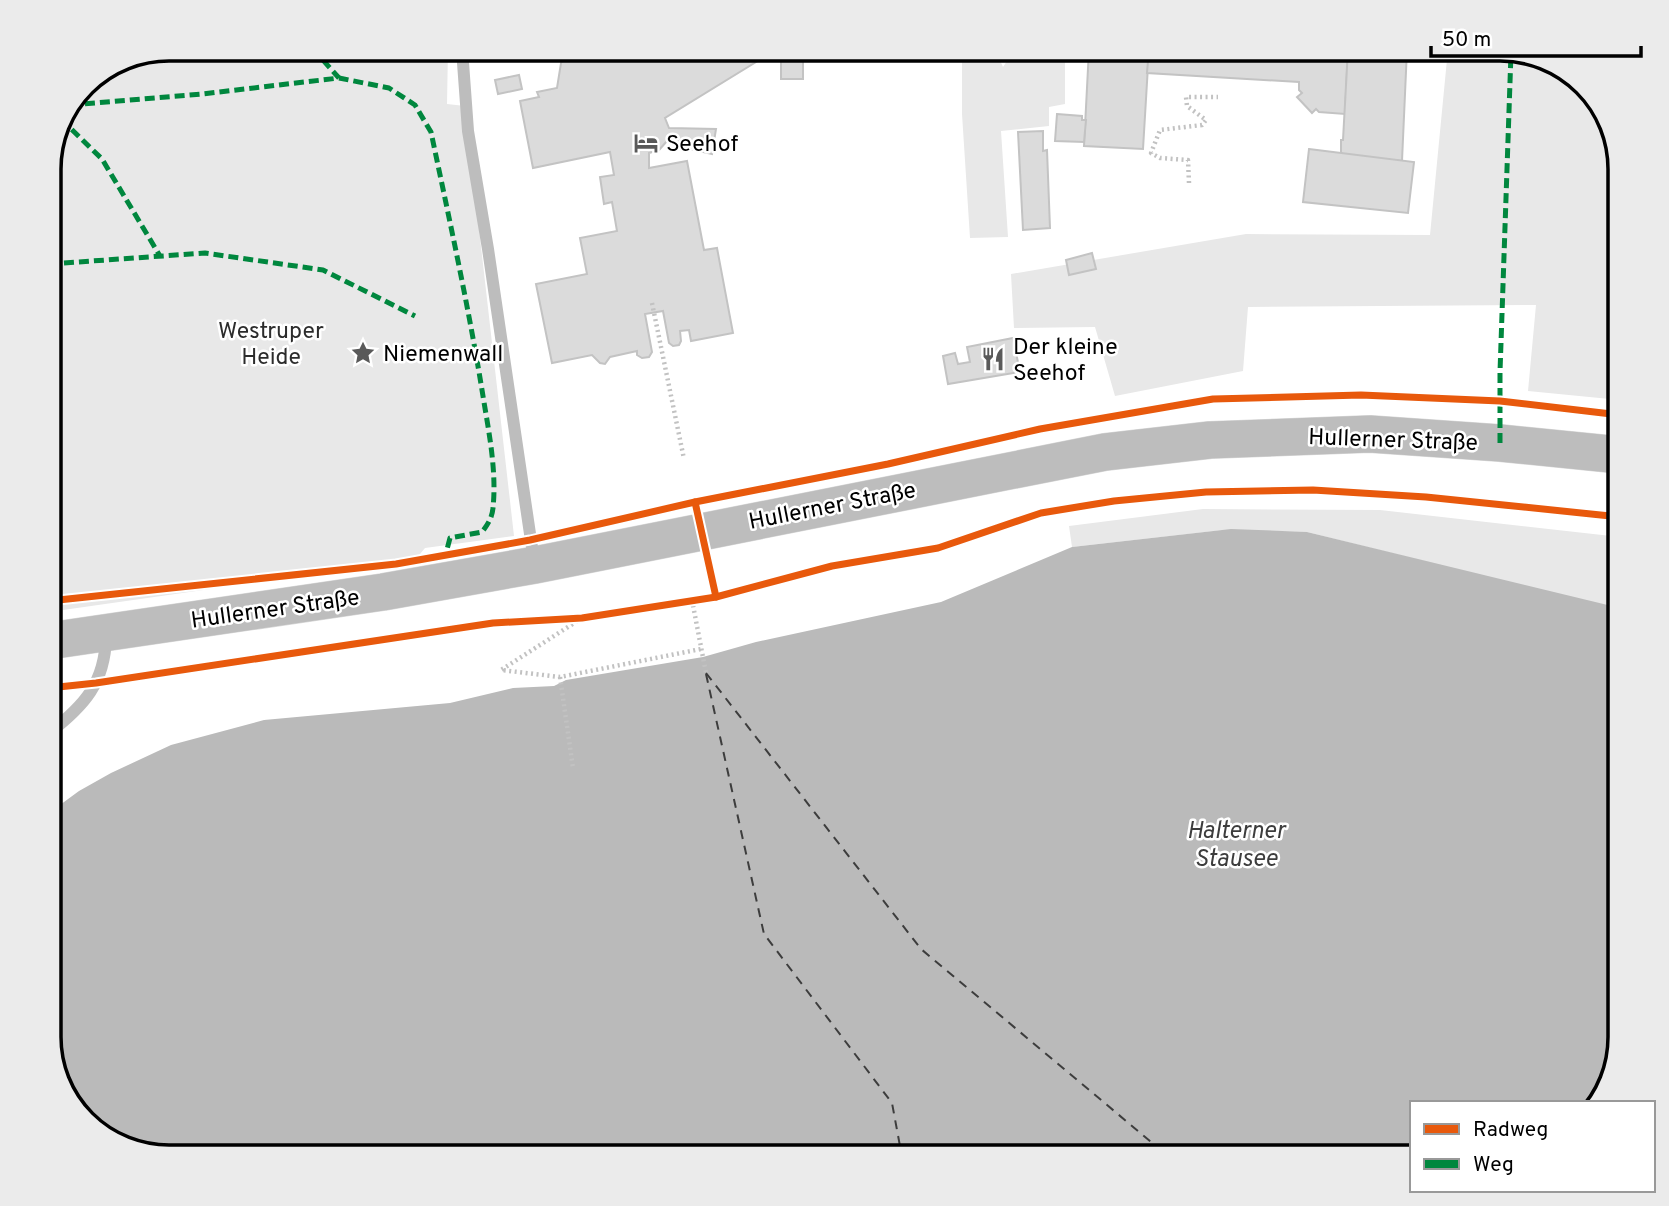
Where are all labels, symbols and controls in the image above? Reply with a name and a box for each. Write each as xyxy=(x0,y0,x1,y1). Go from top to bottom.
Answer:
scale bar xyxy=(1431,14,1641,58)
text: 50 m xyxy=(1442,27,1491,54)
hotel icon: Seehof xyxy=(632,129,660,157)
place label: Seehof xyxy=(666,131,738,160)
park label: Westruper Heide xyxy=(218,318,324,373)
place label: Der kleine Seehof xyxy=(1013,334,1118,389)
place icon: Niemenwall xyxy=(349,339,377,367)
place label: Niemenwall xyxy=(383,341,503,370)
restaurant icon: Der kleine Seehof xyxy=(979,345,1007,373)
street label: Hullerner Straße xyxy=(1308,424,1478,459)
street label: Hullerner Straße xyxy=(746,477,919,538)
street label: Hullerner Straße xyxy=(189,584,361,637)
water label: Halterner Stausee xyxy=(1187,817,1287,875)
legend xyxy=(1410,1101,1655,1192)
text: Radweg xyxy=(1473,1117,1548,1144)
text: Weg xyxy=(1473,1152,1514,1179)

